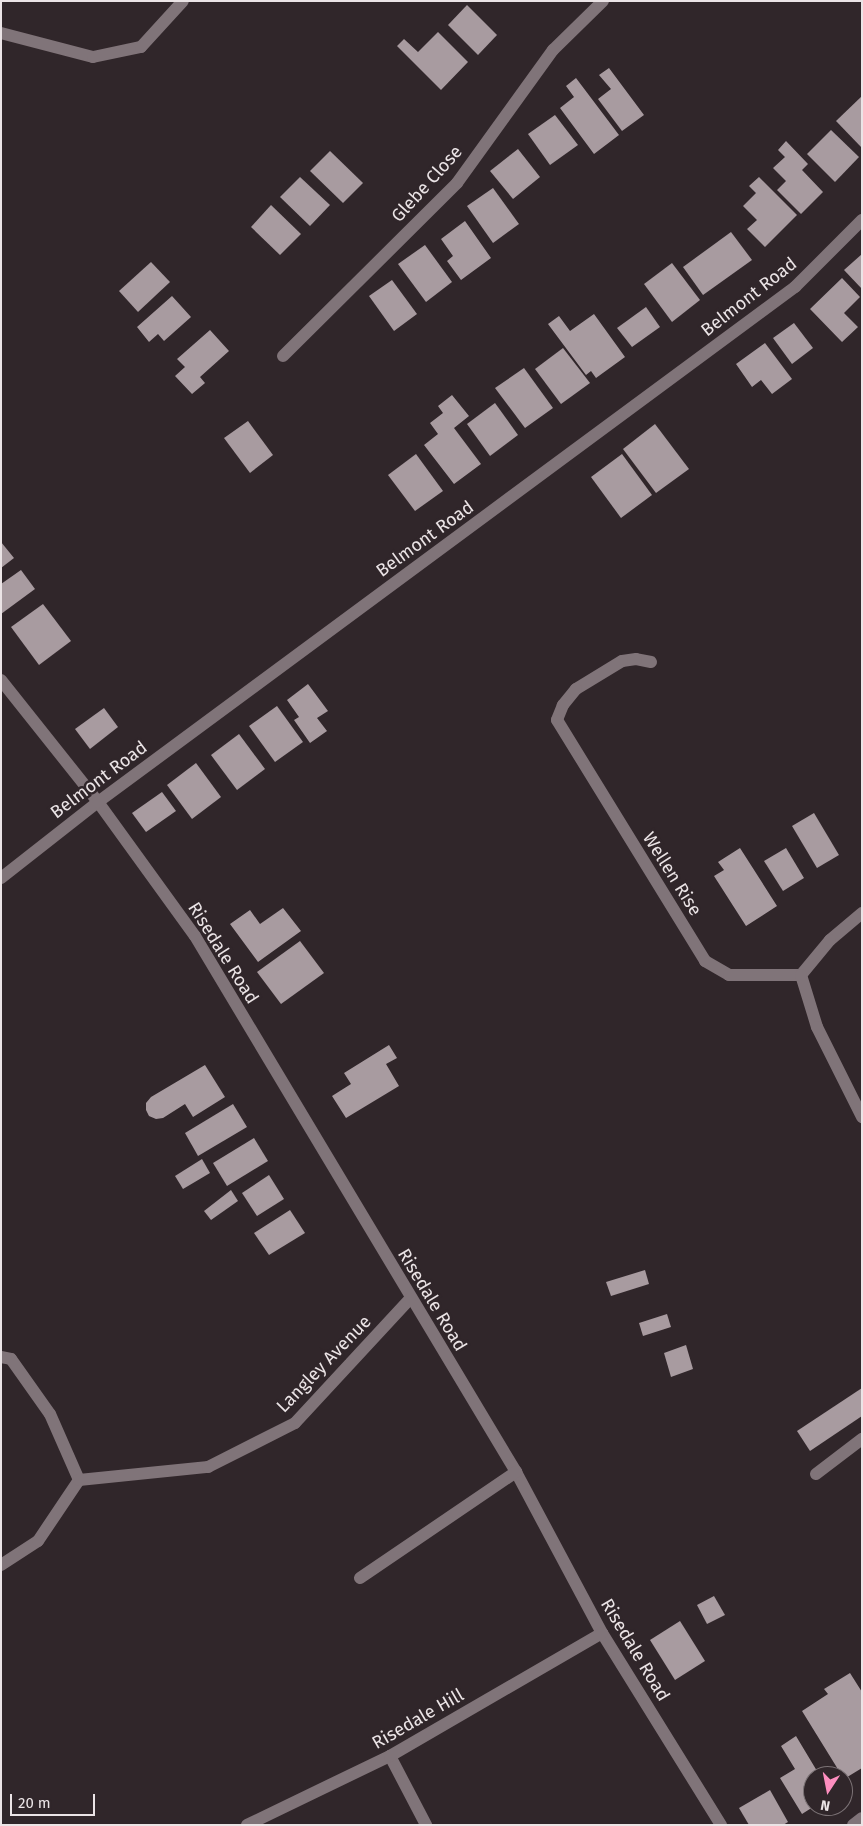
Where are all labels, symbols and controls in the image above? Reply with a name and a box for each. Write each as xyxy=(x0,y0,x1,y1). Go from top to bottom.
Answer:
street label: Glebe Close xyxy=(387,141,467,227)
street label: Belmont Road xyxy=(697,253,801,341)
street label: Belmont Road xyxy=(372,496,478,582)
street label: Belmont Road xyxy=(46,737,152,823)
street label: Wellen Rise xyxy=(638,828,706,920)
street label: Risedale Road xyxy=(183,898,263,1008)
street label: Risedale Road xyxy=(393,1245,471,1355)
street label: Langley Avenue xyxy=(272,1311,376,1417)
street label: Risedale Road xyxy=(596,1595,674,1705)
street label: Risedale Hill xyxy=(368,1684,468,1754)
north arrow xyxy=(803,1766,853,1816)
scale bar xyxy=(12,1784,98,1816)
text: 20 m xyxy=(18,1794,51,1812)
text: N xyxy=(819,1796,831,1814)

